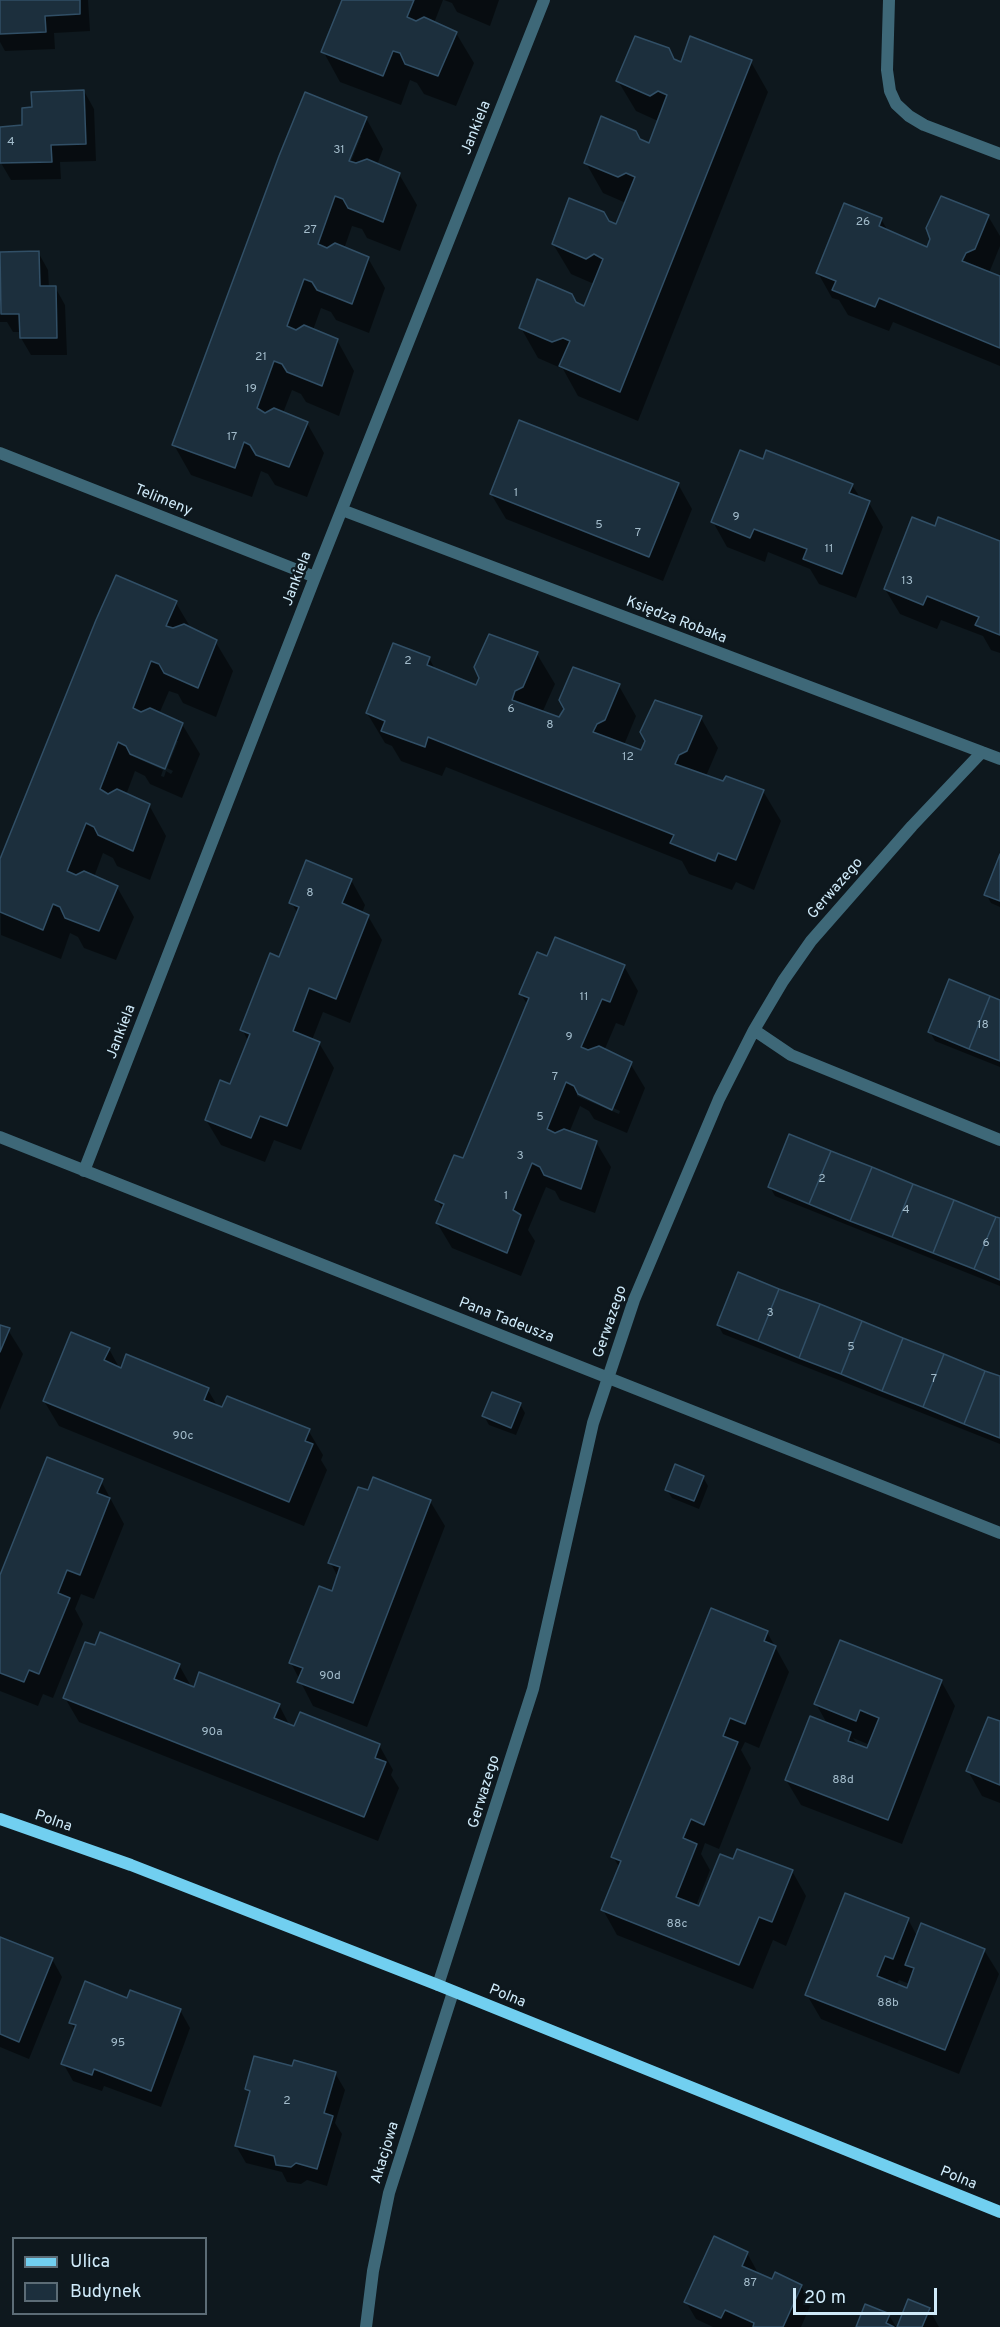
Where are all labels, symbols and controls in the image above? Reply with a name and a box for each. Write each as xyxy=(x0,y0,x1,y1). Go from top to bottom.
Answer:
street label: Jankiela xyxy=(458,98,496,158)
house number: 4 xyxy=(7,136,15,150)
house number: 31 xyxy=(333,144,345,158)
house number: 26 xyxy=(856,216,870,230)
house number: 27 xyxy=(303,224,317,238)
house number: 21 xyxy=(255,351,267,365)
house number: 19 xyxy=(245,383,257,397)
house number: 17 xyxy=(227,431,237,445)
street label: Telimeny xyxy=(131,481,195,521)
house number: 1 xyxy=(514,487,518,501)
house number: 9 xyxy=(732,511,740,525)
house number: 5 xyxy=(595,519,603,533)
house number: 7 xyxy=(635,527,641,541)
house number: 11 xyxy=(825,543,833,557)
street label: Jankiela xyxy=(279,549,317,609)
house number: 13 xyxy=(901,575,913,589)
street label: Księdza Robaka xyxy=(623,594,729,648)
house number: 2 xyxy=(404,655,412,669)
house number: 6 xyxy=(507,703,515,717)
house number: 8 xyxy=(546,719,554,733)
house number: 12 xyxy=(622,751,634,765)
street label: Gerwazego xyxy=(804,855,868,923)
house number: 8 xyxy=(306,887,314,901)
house number: 11 xyxy=(580,991,588,1005)
street label: Jankiela xyxy=(103,1002,141,1062)
house number: 18 xyxy=(977,1019,989,1033)
house number: 9 xyxy=(565,1031,573,1045)
house number: 7 xyxy=(552,1071,558,1085)
house number: 5 xyxy=(536,1111,544,1125)
house number: 3 xyxy=(516,1150,524,1164)
house number: 2 xyxy=(818,1173,826,1187)
house number: 1 xyxy=(504,1190,508,1204)
house number: 4 xyxy=(902,1204,910,1218)
house number: 6 xyxy=(982,1237,990,1251)
street label: Gerwazego xyxy=(590,1283,632,1361)
street label: Pana Tadeusza xyxy=(456,1295,556,1347)
house number: 3 xyxy=(766,1307,774,1321)
house number: 5 xyxy=(847,1341,855,1355)
house number: 7 xyxy=(931,1373,937,1387)
house number: 90c xyxy=(173,1430,193,1444)
house number: 90d xyxy=(319,1670,341,1684)
house number: 90a xyxy=(201,1726,223,1740)
street label: Gerwazego xyxy=(465,1753,505,1831)
house number: 88d xyxy=(832,1774,854,1788)
street label: Polna xyxy=(32,1807,74,1837)
house number: 88c xyxy=(667,1918,687,1932)
street label: Polna xyxy=(486,1981,528,2013)
house number: 88b xyxy=(877,1997,899,2011)
house number: 95 xyxy=(111,2037,125,2051)
house number: 2 xyxy=(283,2095,291,2109)
street label: Akacjowa xyxy=(368,2120,404,2186)
street label: Polna xyxy=(937,2163,979,2195)
legend xyxy=(12,2237,207,2315)
text: Ulica xyxy=(70,2251,110,2274)
scale bar xyxy=(796,2276,940,2314)
house number: 87 xyxy=(743,2277,757,2291)
text: Budynek xyxy=(70,2281,141,2304)
text: 20 m xyxy=(804,2287,846,2310)

